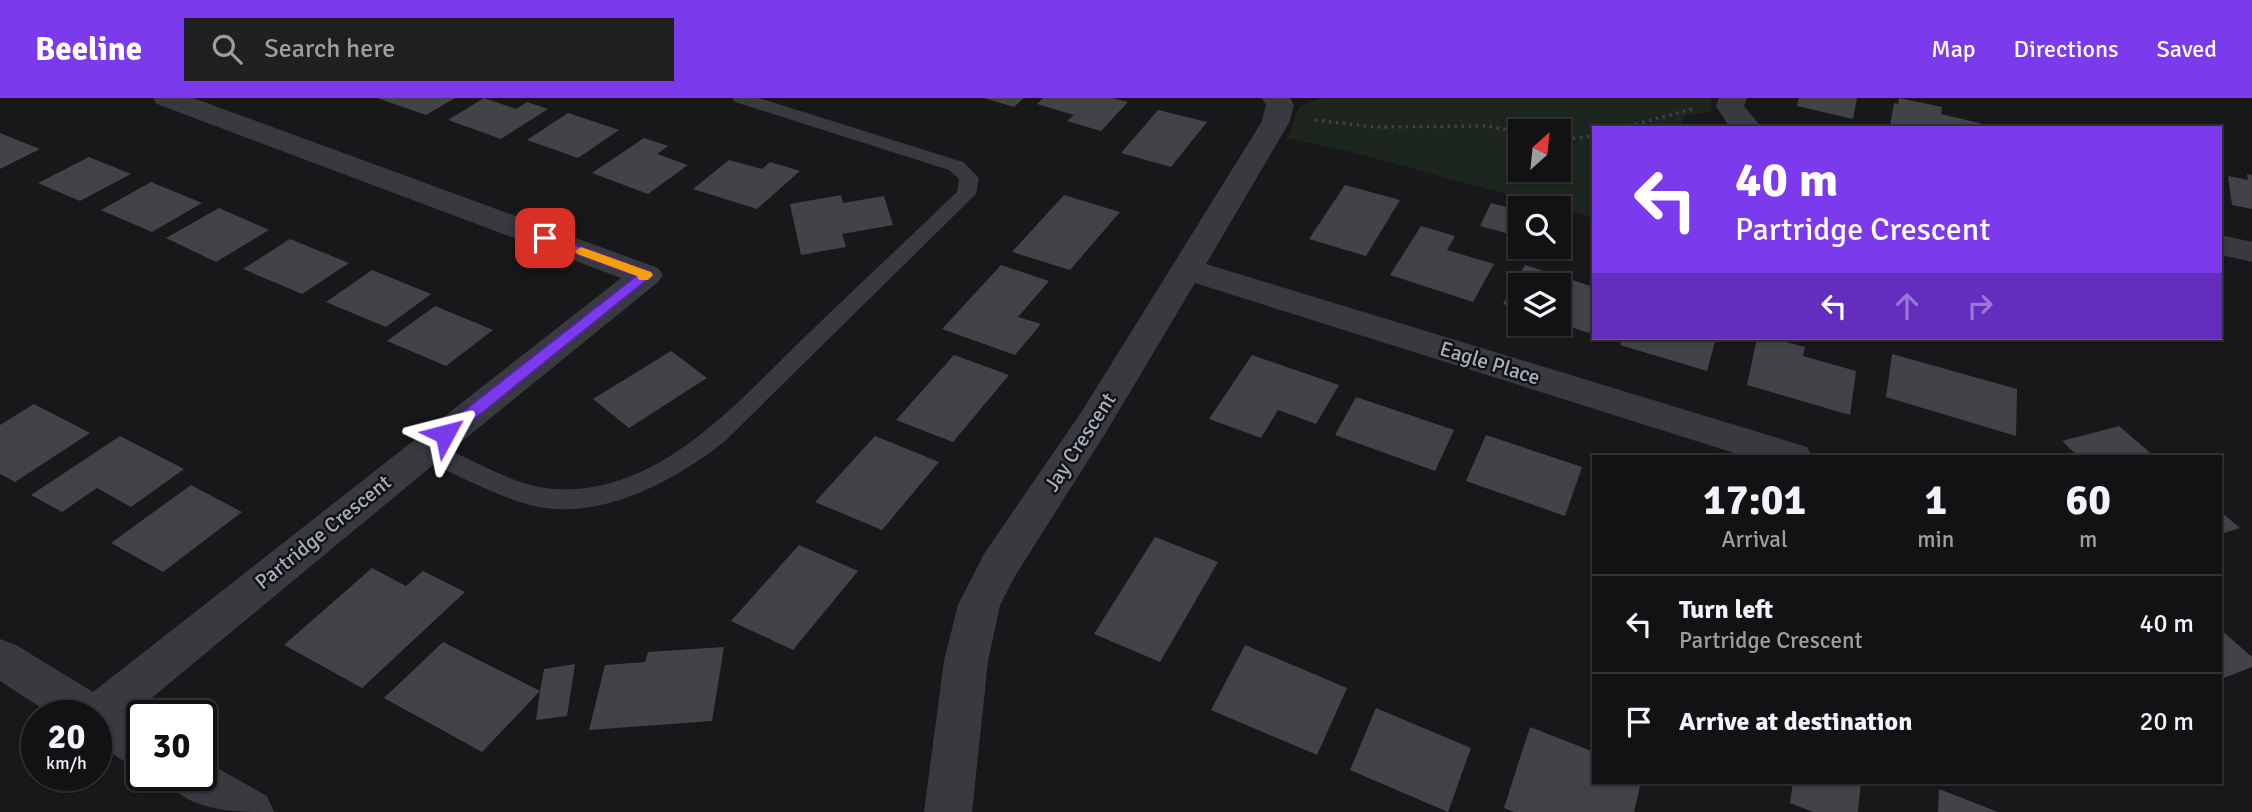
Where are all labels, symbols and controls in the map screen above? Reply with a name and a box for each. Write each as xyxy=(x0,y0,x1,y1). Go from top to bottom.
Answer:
search box xyxy=(184,18,674,81)
text: Beeline xyxy=(35,29,142,70)
icon: search xyxy=(208,30,246,68)
text: Search here xyxy=(264,33,395,65)
text: Map xyxy=(1931,34,1976,64)
text: Directions xyxy=(2014,34,2119,64)
text: Saved xyxy=(2157,34,2217,64)
north arrow xyxy=(1508,119,1572,182)
map controls xyxy=(1508,119,1571,336)
text: 40 m xyxy=(1735,150,1838,210)
icon: left xyxy=(1620,154,1711,245)
button: search xyxy=(1508,196,1571,259)
pin xyxy=(515,208,575,268)
text: Partridge Crescent xyxy=(1735,210,1990,249)
icon: arrive xyxy=(526,219,564,257)
button: layers xyxy=(1508,273,1571,336)
icon: left xyxy=(1815,287,1853,325)
icon: ahead xyxy=(1888,287,1926,325)
icon: right xyxy=(1961,287,1999,325)
street label: Eagle Place xyxy=(1437,335,1543,391)
street label: Jay Crescent xyxy=(1038,388,1122,496)
position arrow xyxy=(408,397,482,471)
street label: Partridge Crescent xyxy=(250,469,396,595)
text: 17:01 xyxy=(1703,475,1806,526)
text: 1 xyxy=(1925,475,1947,526)
text: 60 xyxy=(2066,475,2111,526)
text: Arrival xyxy=(1722,525,1788,554)
text: min xyxy=(1917,525,1954,554)
text: m xyxy=(2079,525,2097,554)
text: Turn left xyxy=(1679,594,1773,626)
icon: left xyxy=(1620,605,1658,643)
text: 40 m xyxy=(2139,608,2194,640)
text: Partridge Crescent xyxy=(1679,626,1863,655)
speed limit sign: 30 xyxy=(126,700,217,791)
icon: arrive xyxy=(1620,703,1658,741)
text: Arrive at destination xyxy=(1679,706,1912,738)
text: 20 m xyxy=(2139,706,2194,738)
text: 20 xyxy=(48,715,85,758)
text: km/h xyxy=(46,752,87,774)

